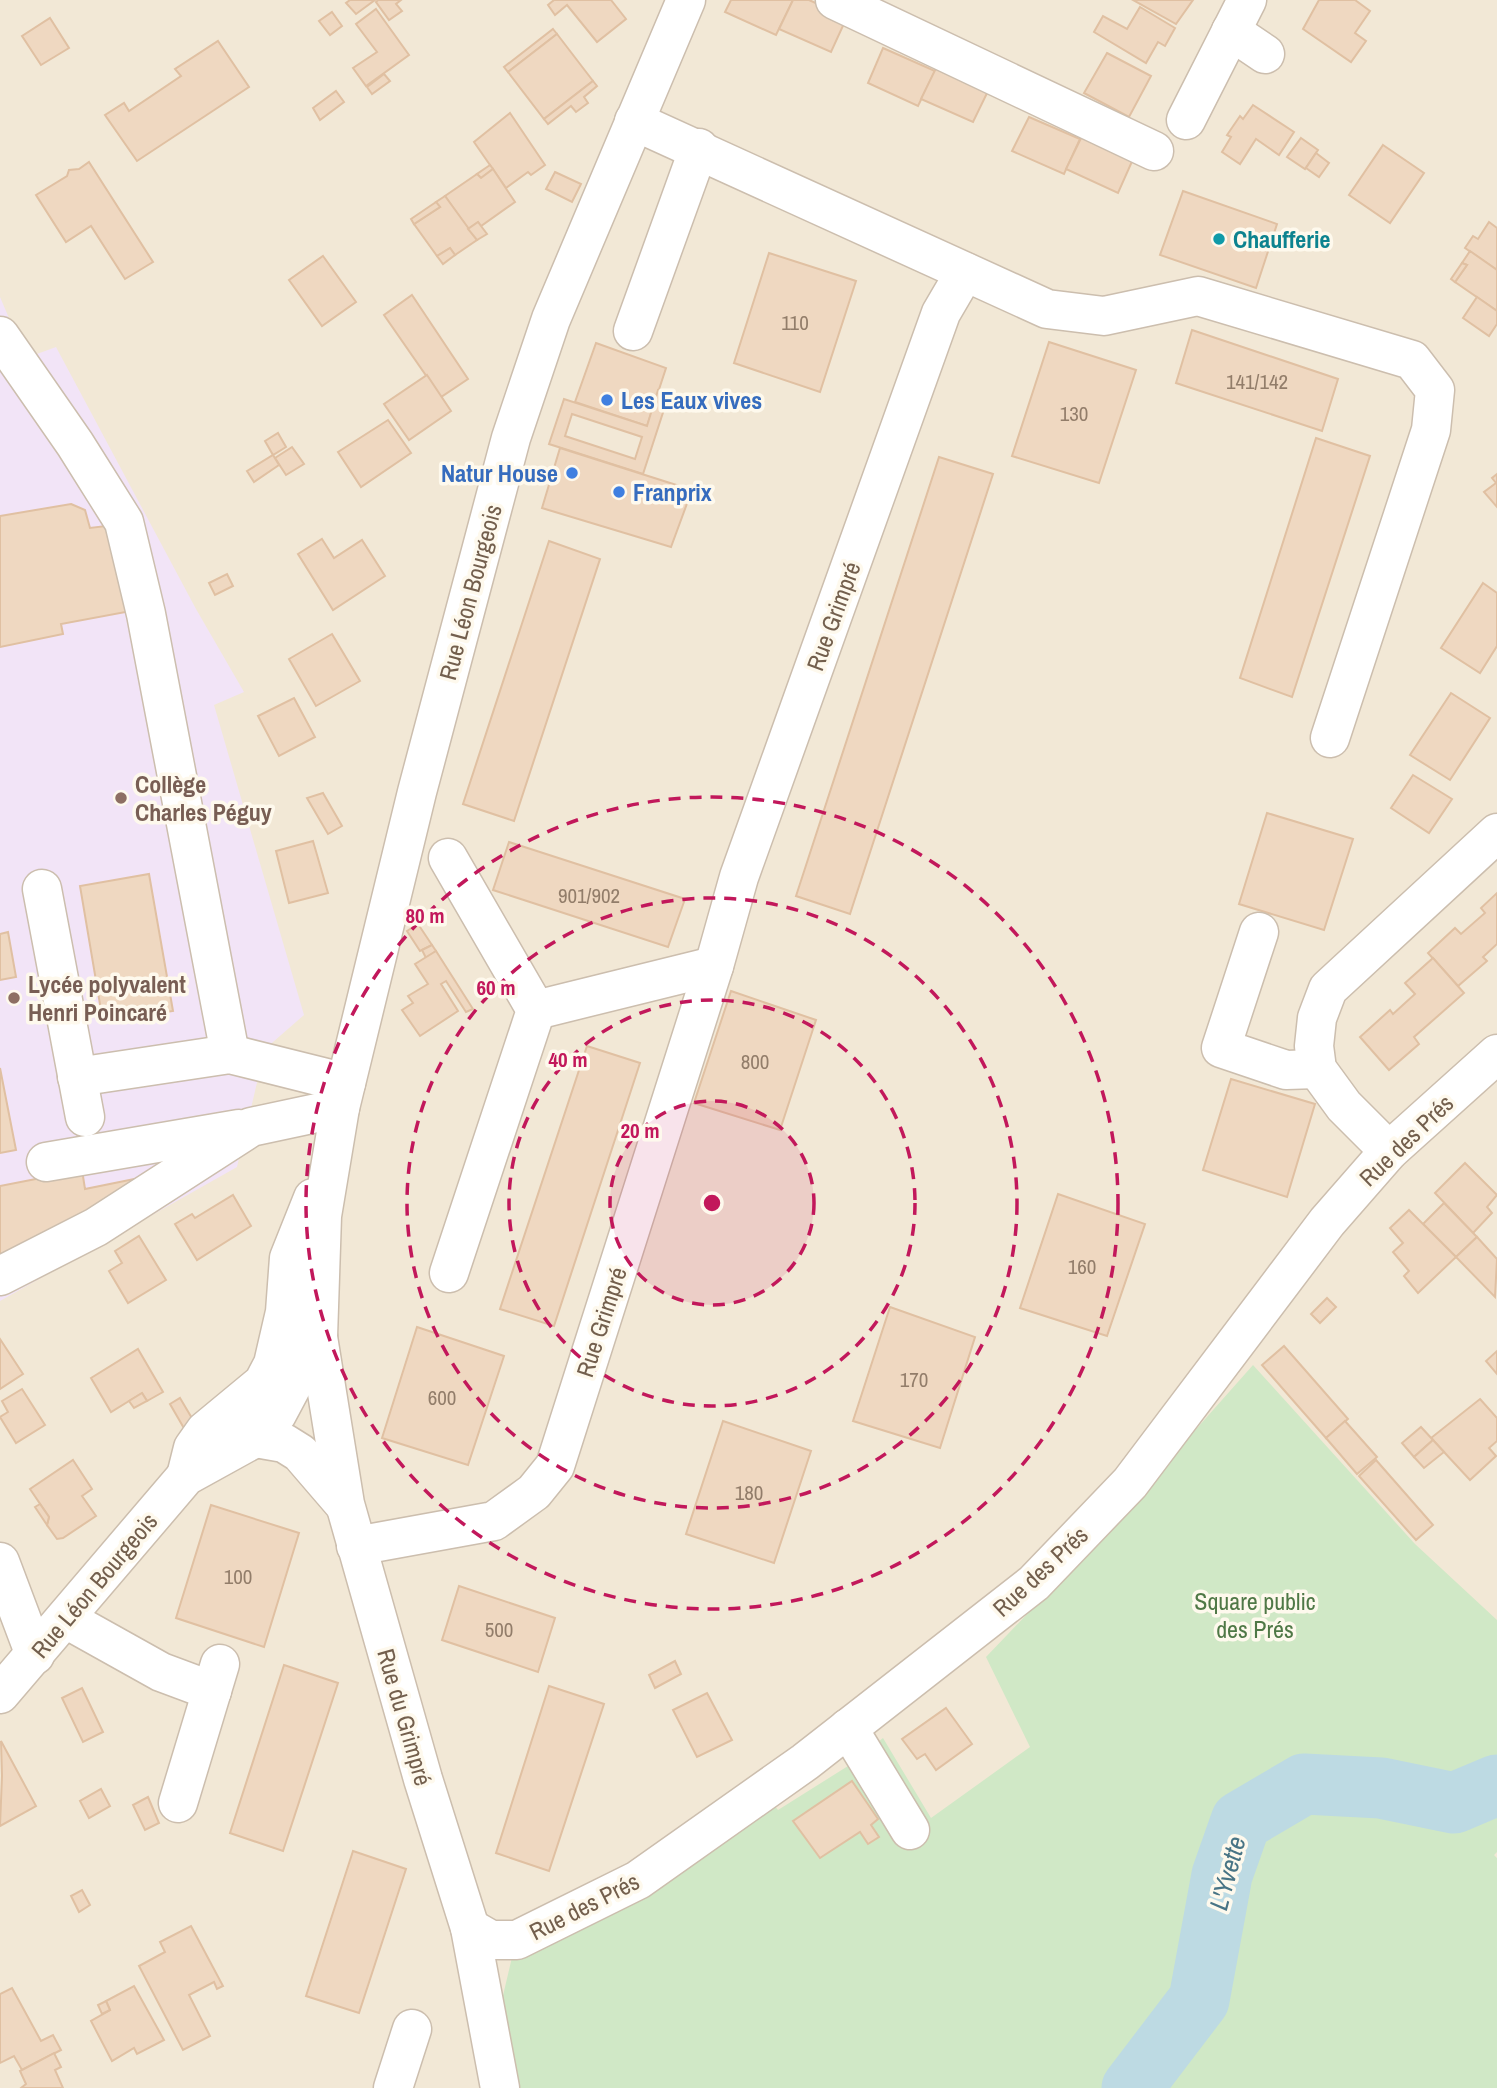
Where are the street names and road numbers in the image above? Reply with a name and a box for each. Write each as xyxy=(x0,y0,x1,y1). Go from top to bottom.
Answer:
street label: Rue Léon Bourgeois xyxy=(431,501,509,683)
street label: Rue Grimpré xyxy=(799,557,867,675)
street label: Rue des Prés xyxy=(1352,1087,1460,1193)
street label: Rue Grimpré xyxy=(568,1263,634,1381)
street label: Rue Léon Bourgeois xyxy=(24,1506,164,1664)
street label: Rue des Prés xyxy=(985,1519,1095,1623)
street label: Rue du Grimpré xyxy=(370,1645,440,1789)
street label: Rue des Prés xyxy=(524,1865,644,1947)

